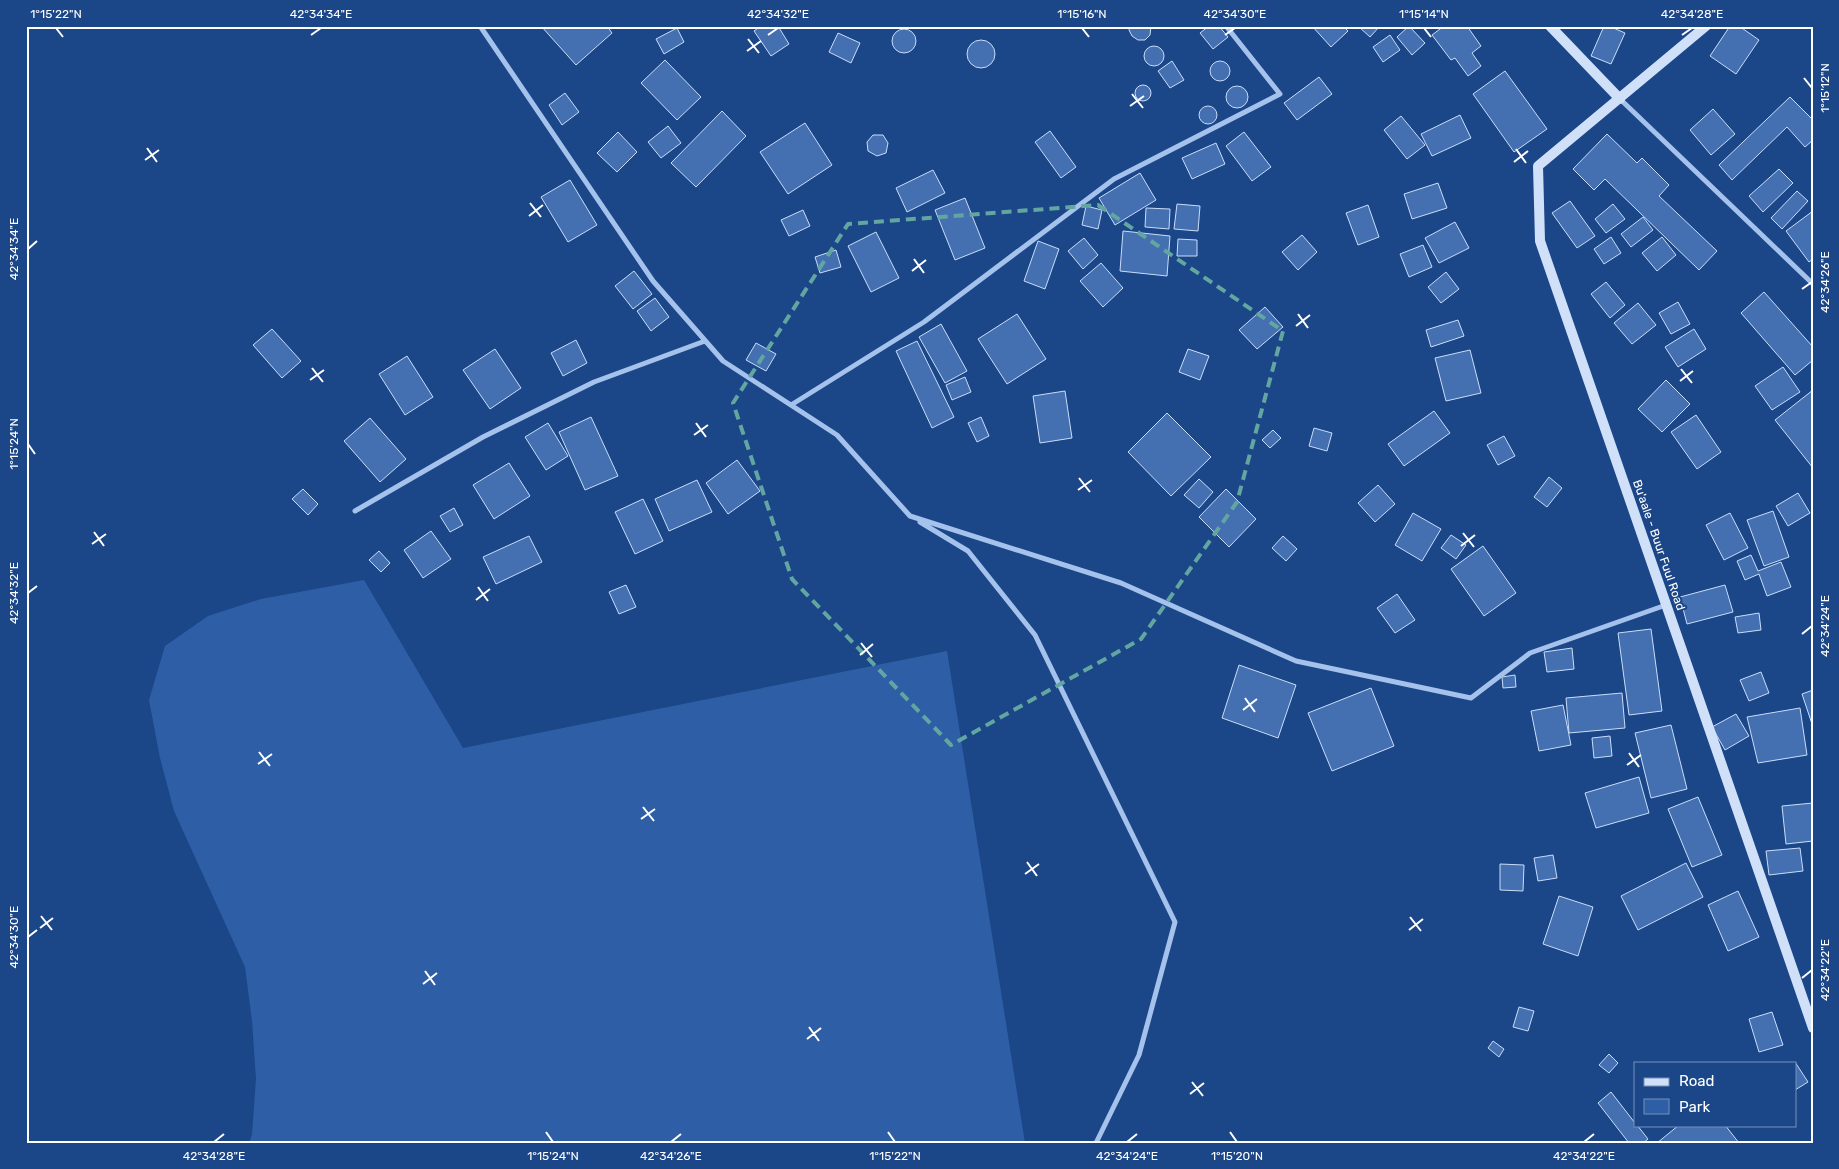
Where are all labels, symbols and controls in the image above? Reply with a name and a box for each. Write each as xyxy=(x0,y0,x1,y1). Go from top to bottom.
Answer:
text: 1°15'22"N xyxy=(30,7,82,21)
text: 42°34'34"E xyxy=(290,7,352,21)
text: 42°34'32"E xyxy=(747,7,809,21)
text: 1°15'16"N xyxy=(1057,7,1107,21)
text: 42°34'30"E xyxy=(1204,7,1266,21)
text: 1°15'14"N xyxy=(1399,7,1449,21)
text: 42°34'28"E xyxy=(1661,7,1723,21)
text: 1°15'12"N xyxy=(1818,63,1832,113)
text: 42°34'34"E xyxy=(7,218,21,280)
text: 42°34'26"E xyxy=(1818,251,1832,313)
text: 1°15'24"N xyxy=(7,418,21,470)
street label: Bu'aale - Buur Fuul Road xyxy=(1630,478,1688,612)
text: 42°34'32"E xyxy=(7,562,21,624)
text: 42°34'24"E xyxy=(1818,595,1832,657)
text: 42°34'30"E xyxy=(7,906,21,968)
text: 42°34'22"E xyxy=(1818,939,1832,1001)
legend xyxy=(1634,1062,1796,1126)
text: Road xyxy=(1679,1072,1715,1090)
text: Park xyxy=(1679,1098,1710,1116)
text: 42°34'28"E xyxy=(183,1149,245,1163)
text: 1°15'24"N xyxy=(527,1149,579,1163)
text: 42°34'26"E xyxy=(640,1149,702,1163)
text: 1°15'22"N xyxy=(869,1149,921,1163)
text: 42°34'24"E xyxy=(1096,1149,1158,1163)
text: 1°15'20"N xyxy=(1211,1149,1263,1163)
text: 42°34'22"E xyxy=(1553,1149,1615,1163)

